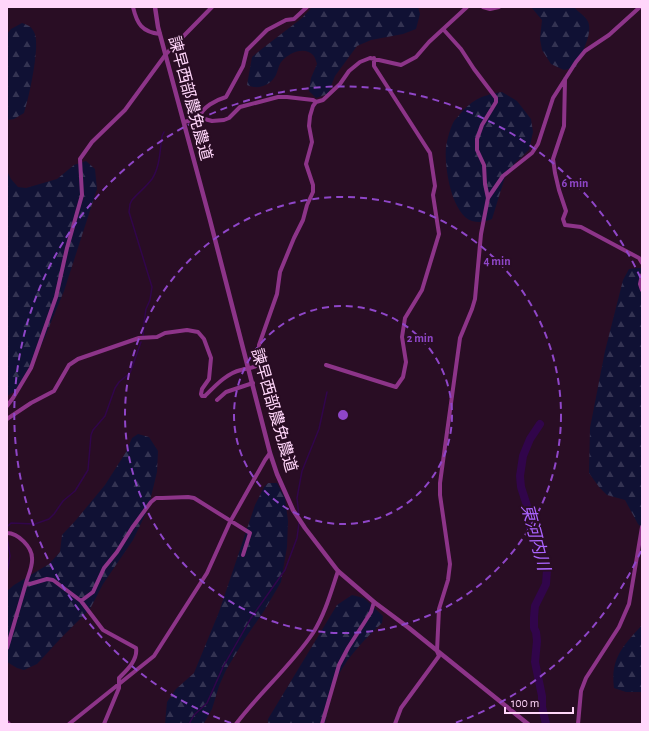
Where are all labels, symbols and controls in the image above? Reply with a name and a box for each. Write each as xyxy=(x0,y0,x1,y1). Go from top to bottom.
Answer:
street label: 諫早西部農免農道 xyxy=(166,34,215,162)
text: 6 min xyxy=(562,177,588,189)
text: 4 min xyxy=(483,255,511,267)
text: 2 min xyxy=(407,332,433,344)
street label: 諫早西部農免農道 xyxy=(249,346,300,474)
centre of rings xyxy=(336,408,350,422)
water label: 東河内川 xyxy=(519,502,554,574)
scale bar xyxy=(505,689,573,715)
text: 100 m xyxy=(511,697,539,709)

